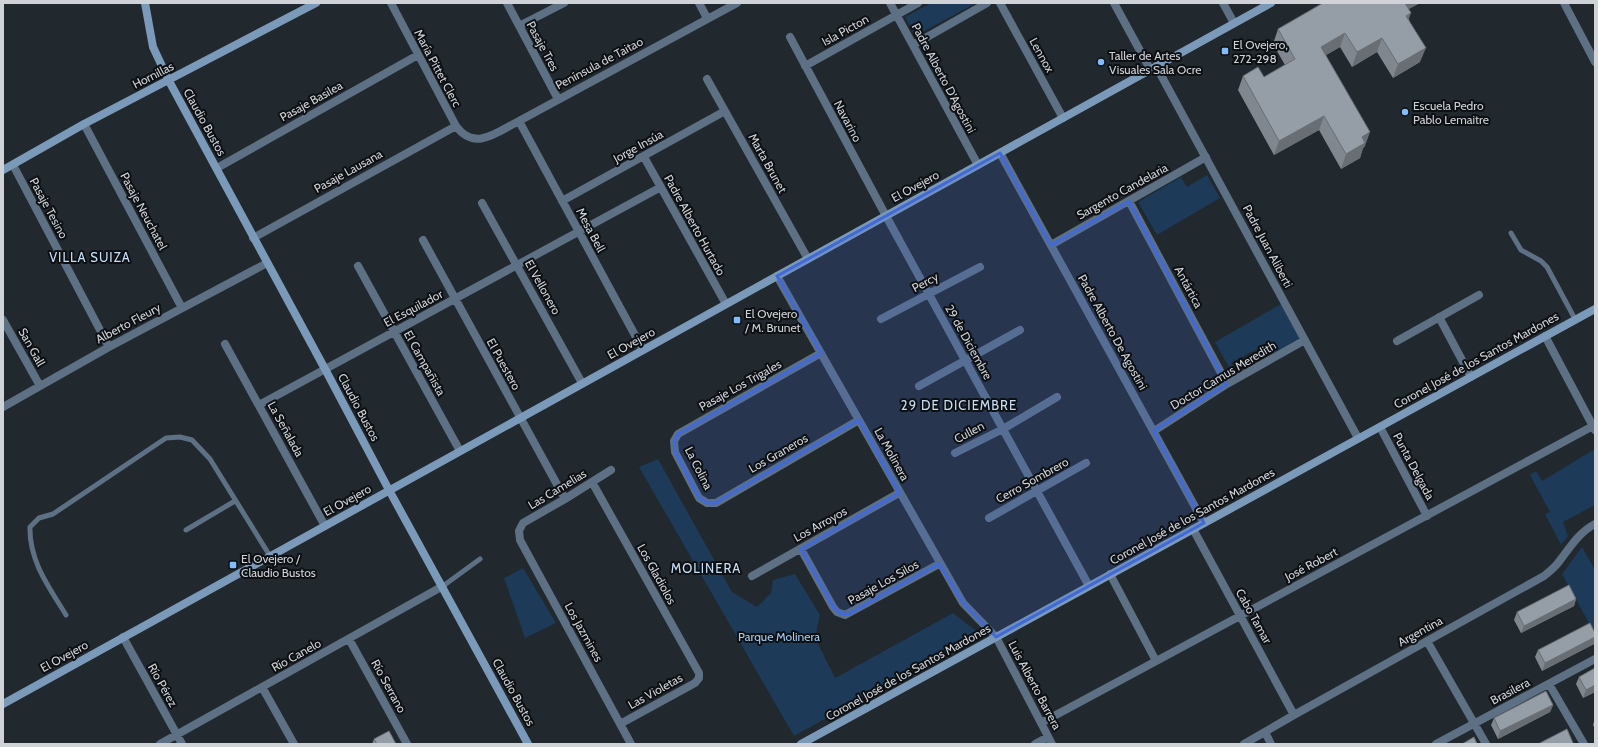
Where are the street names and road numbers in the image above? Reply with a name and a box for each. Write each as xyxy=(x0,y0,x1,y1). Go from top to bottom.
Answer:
street label: Isla Picton xyxy=(819,11,871,49)
street label: Pasaje Tres xyxy=(524,18,562,74)
street label: Padre Alberto D'Agostini xyxy=(909,20,979,136)
street label: María Pittet Clerc xyxy=(411,27,465,110)
street label: Península de Taitao xyxy=(553,33,646,92)
street label: Lennox xyxy=(1026,35,1058,75)
street label: Hornillas xyxy=(130,58,176,92)
street label: Pasaje Basilea xyxy=(277,77,345,124)
street label: Claudio Bustos xyxy=(180,86,230,158)
street label: Navarino xyxy=(831,98,865,145)
street label: Jorge Insúa xyxy=(610,126,666,166)
street label: Marta Brunet xyxy=(745,131,791,195)
street label: Pasaje Lausana xyxy=(311,146,385,196)
street label: Sargento Candelaria xyxy=(1074,160,1170,222)
street label: El Ovejero xyxy=(888,167,942,205)
street label: Pasaje Neuchatel xyxy=(117,170,171,253)
street label: Padre Alberto Hurtado xyxy=(661,172,729,278)
street label: Pasaje Tesino xyxy=(27,175,72,241)
street label: Padre Juan Aliberti xyxy=(1240,202,1296,290)
street label: Mesa Bell xyxy=(573,205,609,255)
street label: El Vellonero xyxy=(522,257,564,317)
street label: Antártica xyxy=(1172,263,1206,311)
street label: Percy xyxy=(909,269,941,295)
street label: Padre Alberto De Agostini xyxy=(1075,272,1151,392)
street label: El Esquilador xyxy=(381,286,445,330)
street label: Alberto Fleury xyxy=(93,300,163,346)
street label: 29 de Diciembre xyxy=(942,302,996,382)
street label: Coronel José de los Santos Mardones xyxy=(1391,308,1561,412)
street label: El Ovejero xyxy=(604,324,658,362)
street label: San Gall xyxy=(15,325,49,369)
street label: El Campañista xyxy=(401,328,449,398)
street label: El Puestero xyxy=(484,336,525,393)
street label: Doctor Camus Meredith xyxy=(1167,337,1279,413)
street label: Pasaje Los Trigales xyxy=(696,356,784,414)
street label: Claudio Bustos xyxy=(335,370,383,444)
street label: La Señalada xyxy=(265,399,307,460)
street label: Cullen xyxy=(951,418,987,446)
street label: La Molinera xyxy=(871,425,913,483)
street label: Los Graneros xyxy=(746,430,810,476)
street label: Punta Delgada xyxy=(1390,430,1438,502)
street label: La Colina xyxy=(682,444,716,492)
street label: Cerro Sombrero xyxy=(993,454,1071,506)
street label: Coronel José de los Santos Mardones xyxy=(1107,464,1277,568)
street label: Las Camelias xyxy=(525,466,589,512)
street label: El Ovejero xyxy=(320,481,374,519)
street label: Los Arroyos xyxy=(791,503,849,545)
street label: Los Gladiolos xyxy=(634,541,680,607)
street label: José Robert xyxy=(1281,544,1340,585)
street label: Pasaje Los Silos xyxy=(845,556,921,608)
street label: Cabo Tamar xyxy=(1233,586,1275,646)
street label: Los Jazmines xyxy=(562,600,606,664)
street label: Argentina xyxy=(1395,612,1445,649)
street label: Coronel José de los Santos Mardones xyxy=(823,620,993,724)
street label: Río Canelo xyxy=(269,635,324,675)
street label: El Ovejero xyxy=(37,637,91,675)
street label: Luis Alberto Barrera xyxy=(1005,638,1065,732)
street label: Claudio Bustos xyxy=(489,656,539,728)
street label: Río Serrano xyxy=(368,657,410,716)
street label: Río Pérez xyxy=(145,661,181,710)
street label: Las Violetas xyxy=(625,670,685,712)
street label: Brasilera xyxy=(1488,674,1532,708)

